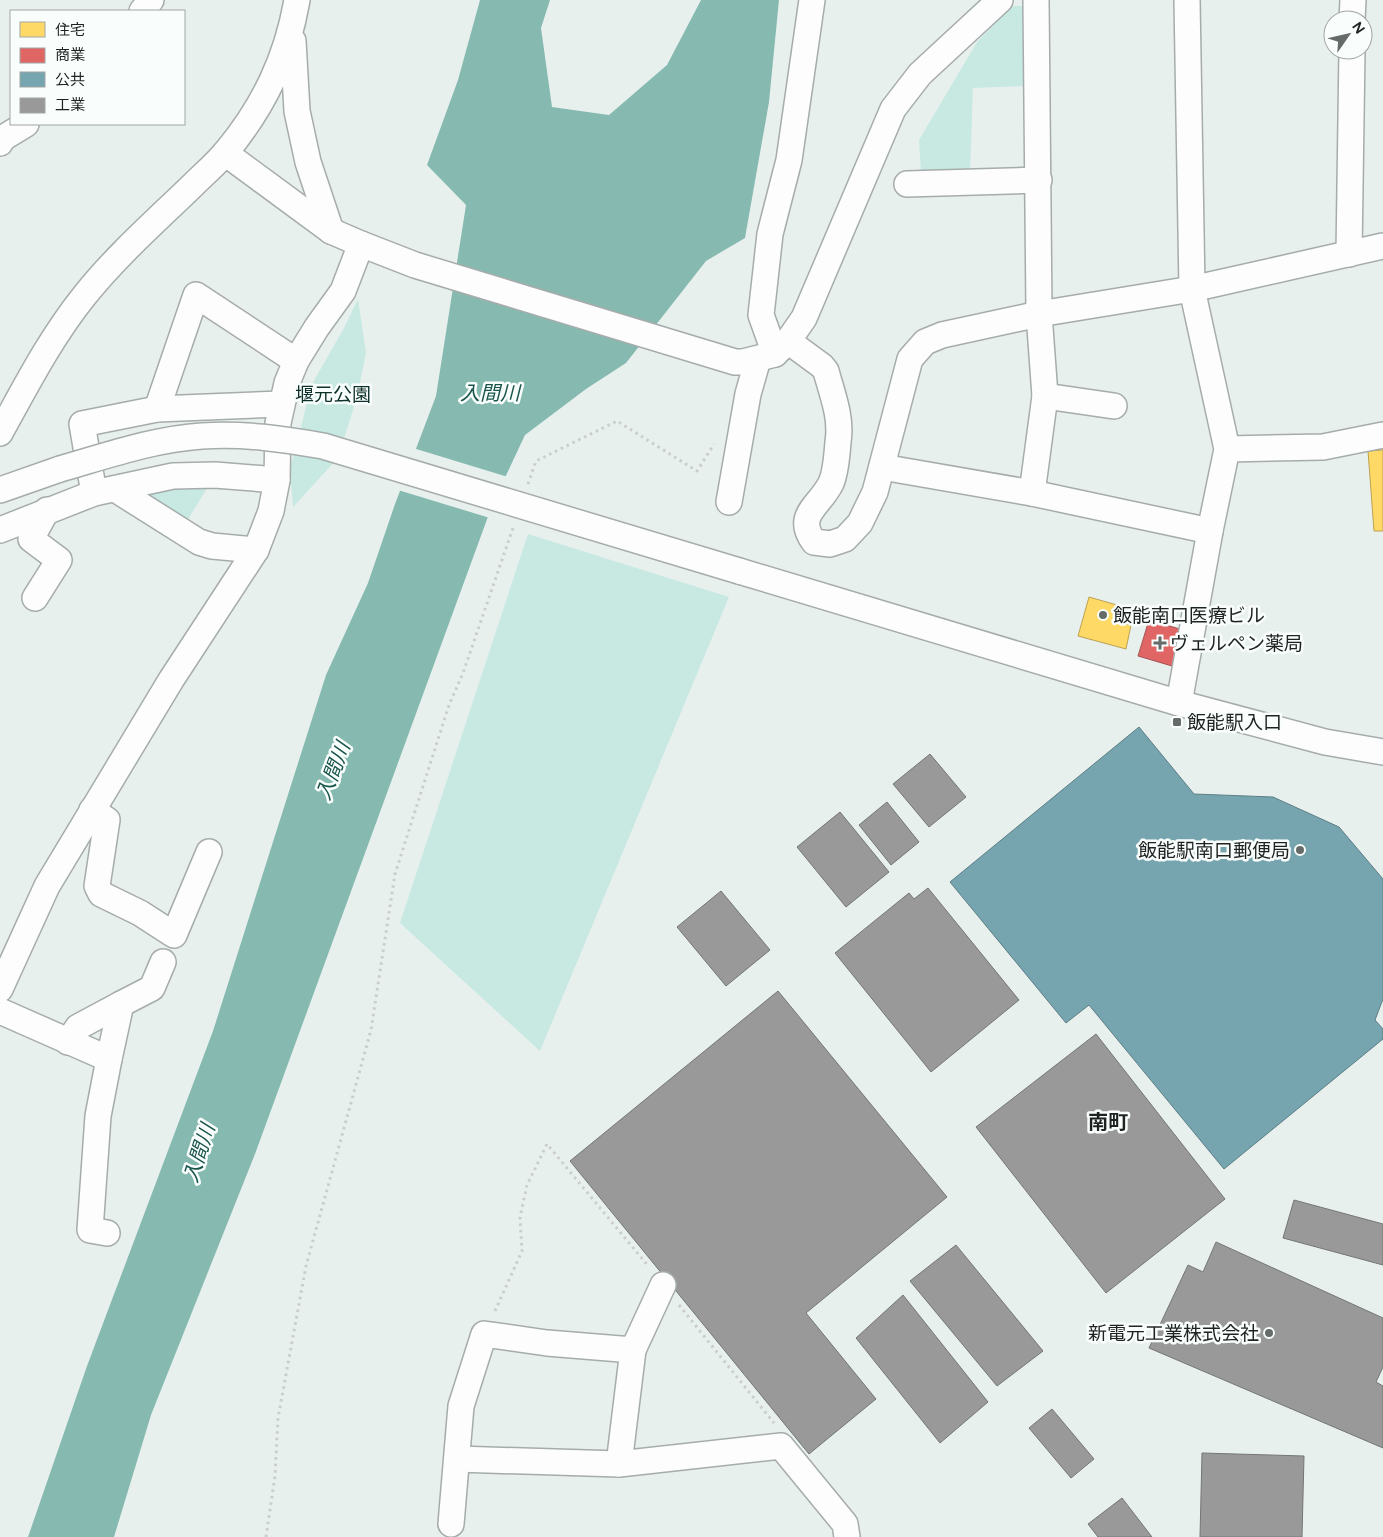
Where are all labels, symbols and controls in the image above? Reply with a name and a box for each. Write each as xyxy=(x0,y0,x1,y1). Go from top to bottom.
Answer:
legend xyxy=(10,10,185,125)
north arrow xyxy=(1323,10,1373,60)
text: N xyxy=(1348,19,1368,37)
text: 住宅 xyxy=(55,21,85,39)
text: 商業 xyxy=(55,46,85,64)
text: 公共 xyxy=(55,71,85,89)
text: 工業 xyxy=(55,96,85,114)
water label: 入間川 xyxy=(460,381,522,405)
park label: 堰元公園 xyxy=(295,383,371,406)
place label: 飯能南口医療ビル xyxy=(1113,604,1265,627)
marker: 飯能南口医療ビル xyxy=(1097,609,1109,621)
place label: ヴェルペン薬局 xyxy=(1170,632,1303,655)
marker: ヴェルペン薬局 xyxy=(1154,637,1166,649)
place label: 飯能駅入口 xyxy=(1187,711,1282,734)
marker: 飯能駅入口 xyxy=(1171,716,1183,728)
water label: 入間川 xyxy=(311,737,356,803)
place label: 飯能駅南口郵便局 xyxy=(1138,839,1290,862)
marker: 飯能駅南口郵便局 xyxy=(1294,844,1306,856)
district label: 南町 xyxy=(1088,1110,1128,1134)
water label: 入間川 xyxy=(178,1119,220,1185)
place label: 新電元工業株式会社 xyxy=(1088,1322,1259,1345)
marker: 新電元工業株式会社 xyxy=(1263,1327,1275,1339)

